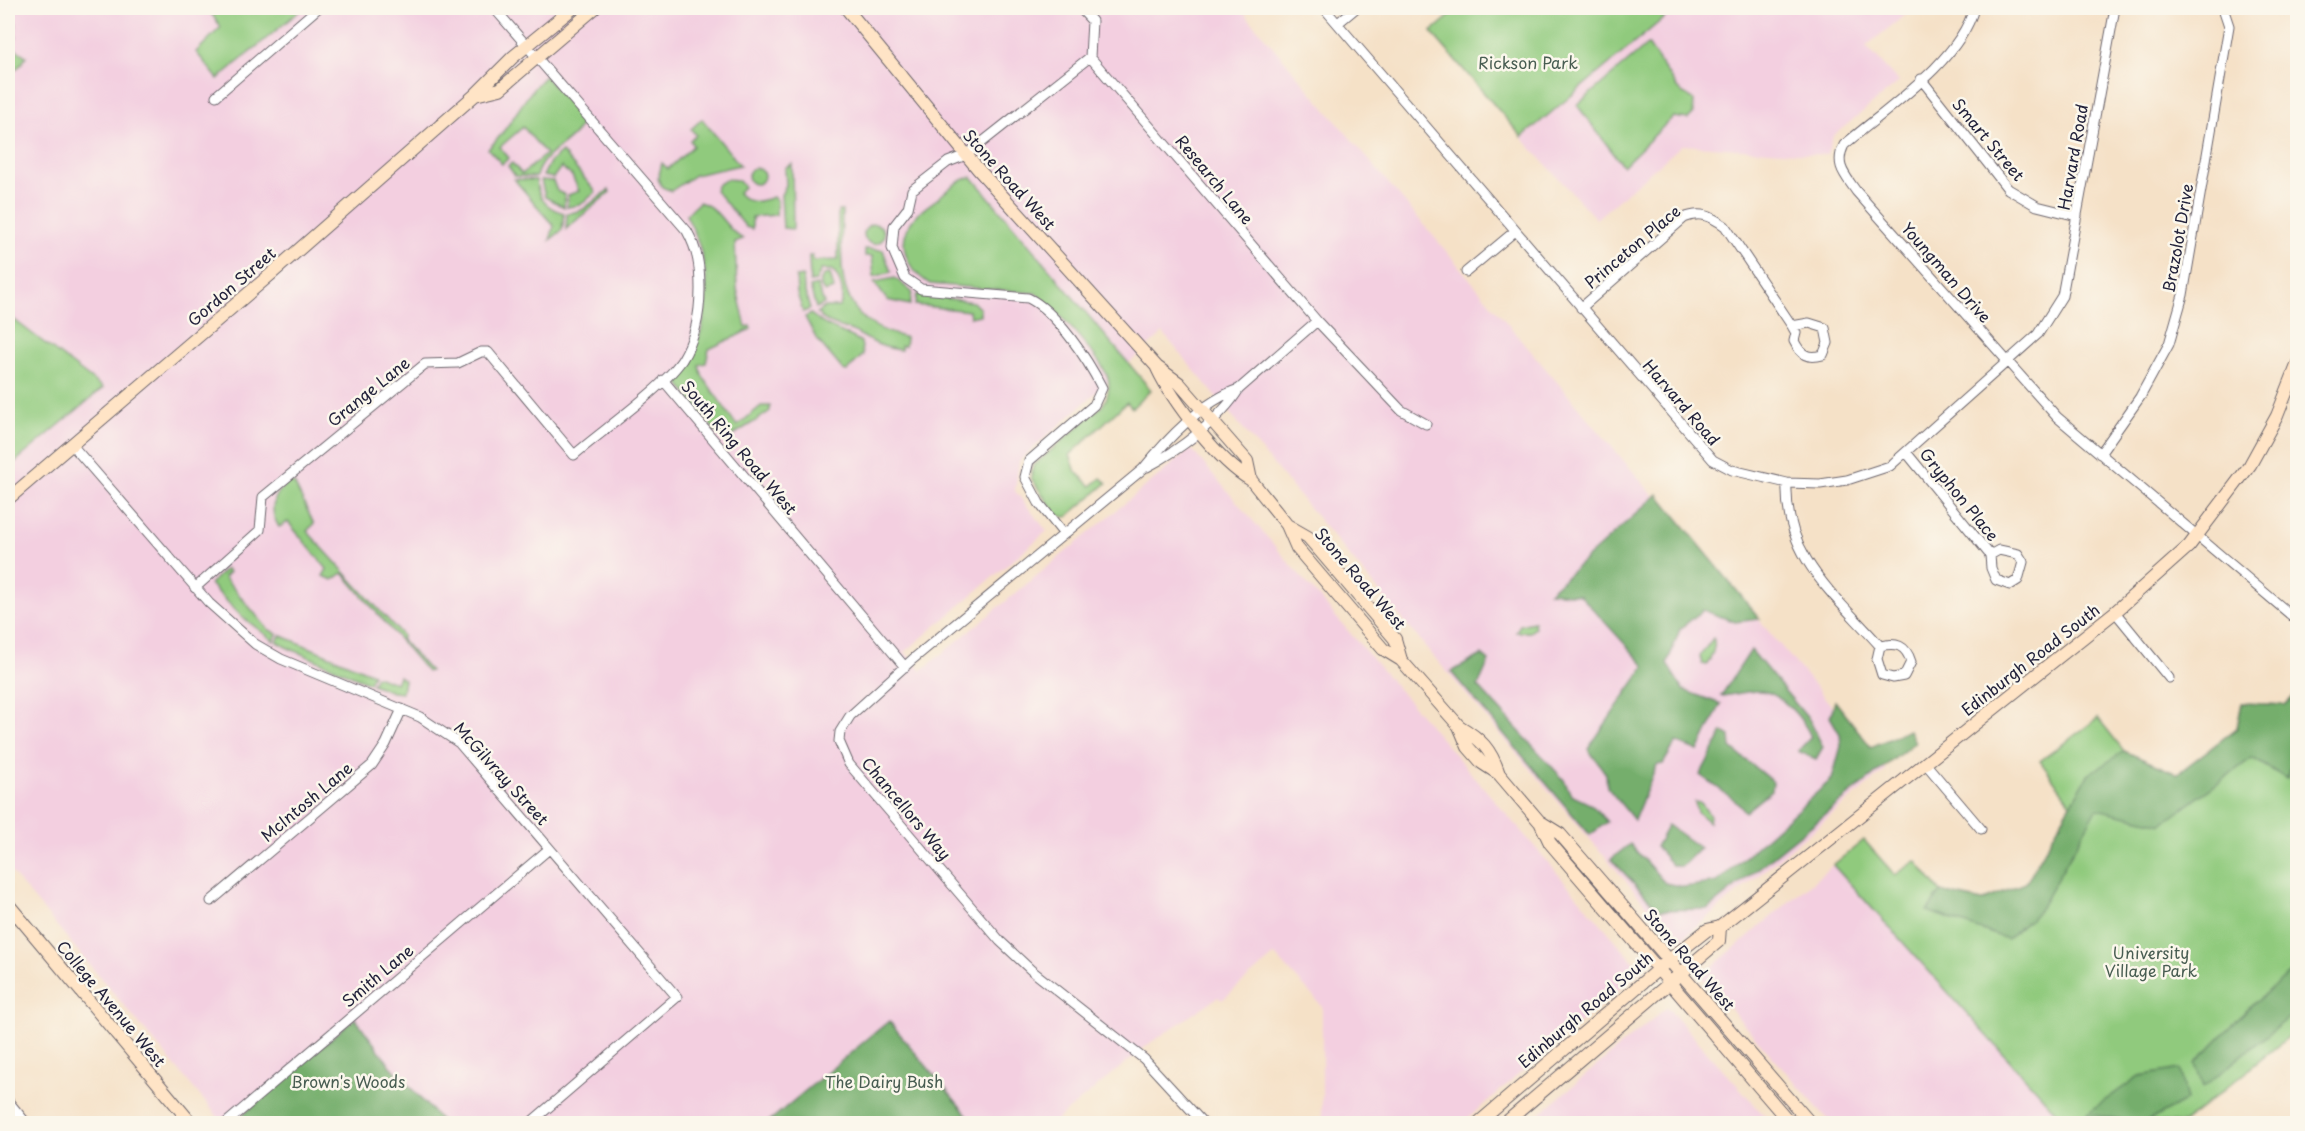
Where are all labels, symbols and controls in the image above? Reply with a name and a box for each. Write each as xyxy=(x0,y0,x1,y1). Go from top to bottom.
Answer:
park label: Rickson Park xyxy=(1478,50,1578,74)
street label: Smart Street xyxy=(1947,92,2031,186)
street label: Harvard Road xyxy=(2051,102,2093,212)
street label: Stone Road West xyxy=(958,123,1062,235)
street label: Research Lane xyxy=(1170,129,1260,229)
street label: Brazolot Drive xyxy=(2156,182,2198,294)
street label: Princeton Place xyxy=(1579,199,1685,293)
street label: Youngman Drive xyxy=(1897,217,1997,327)
street label: Gordon Street xyxy=(182,241,281,331)
street label: Grange Lane xyxy=(322,350,414,432)
street label: Harvard Road xyxy=(1638,354,1726,450)
street label: South Ring Road West xyxy=(677,375,803,519)
street label: Gryphon Place xyxy=(1915,442,2005,546)
street label: Stone Road West xyxy=(1310,522,1412,634)
street label: Edinburgh Road South xyxy=(1956,597,2104,721)
street label: McGilvray Street xyxy=(449,716,555,830)
street label: Chancellors Way xyxy=(857,751,957,865)
street label: McIntosh Lane xyxy=(255,755,357,847)
street label: Stone Road West xyxy=(1639,903,1741,1015)
street label: College Avenue West xyxy=(52,934,172,1072)
street label: Smith Lane xyxy=(336,938,418,1012)
park label: University Village Park xyxy=(2105,940,2198,982)
street label: Edinburgh Road South xyxy=(1512,945,1658,1073)
park label: Brown's Woods xyxy=(291,1069,405,1093)
park label: The Dairy Bush xyxy=(825,1069,943,1093)

